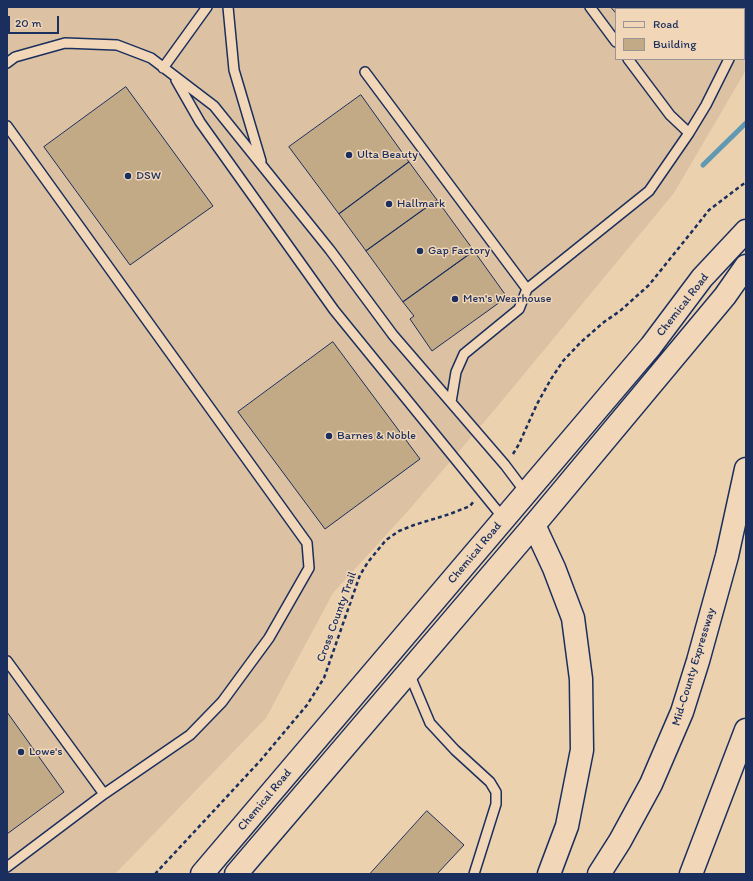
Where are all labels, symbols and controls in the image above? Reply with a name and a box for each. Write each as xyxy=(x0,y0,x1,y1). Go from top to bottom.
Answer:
scale bar xyxy=(10,8,61,34)
legend xyxy=(615,8,745,60)
text: 20 m xyxy=(15,16,42,30)
text: Road xyxy=(653,17,679,31)
text: Building xyxy=(653,37,696,51)
place label: Ulta Beauty xyxy=(357,148,418,162)
marker: Ulta Beauty xyxy=(344,150,354,160)
place label: DSW xyxy=(136,169,161,183)
marker: DSW xyxy=(123,171,133,181)
place label: Hallmark xyxy=(397,197,445,211)
marker: Hallmark xyxy=(384,199,394,209)
place label: Gap Factory xyxy=(428,244,490,258)
marker: Gap Factory xyxy=(415,246,425,256)
street label: Chemical Road xyxy=(654,270,712,340)
place label: Men's Wearhouse xyxy=(463,292,551,306)
marker: Men's Wearhouse xyxy=(450,294,460,304)
place label: Barnes & Noble xyxy=(337,429,416,443)
marker: Barnes & Noble xyxy=(324,431,334,441)
street label: Chemical Road xyxy=(445,519,505,587)
street label: Cross County Trail xyxy=(314,570,360,664)
street label: Mid-County Expressway xyxy=(669,606,719,728)
place label: Lowe's xyxy=(29,745,63,759)
marker: Lowe's xyxy=(16,747,26,757)
street label: Chemical Road xyxy=(235,766,295,834)

